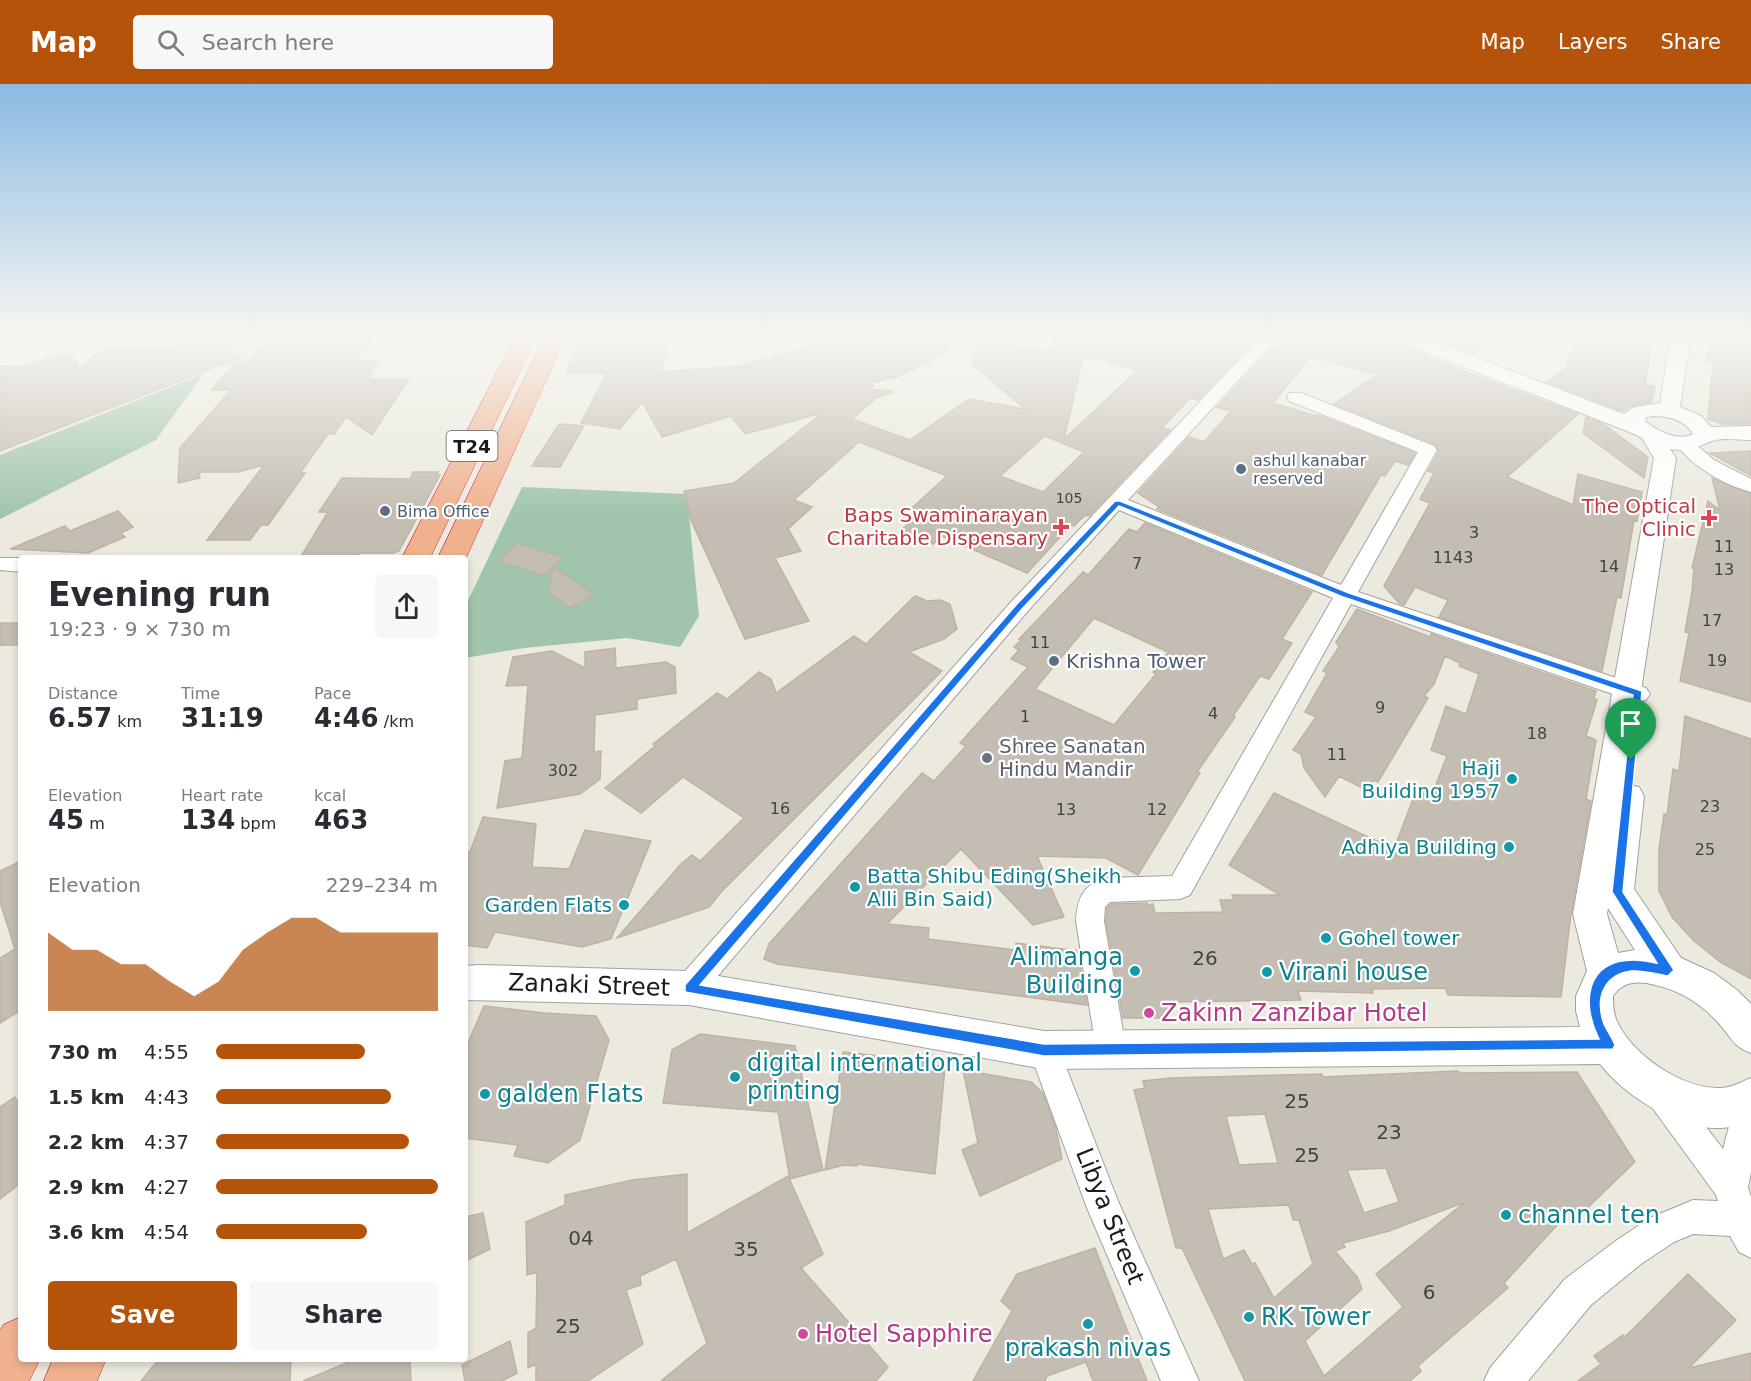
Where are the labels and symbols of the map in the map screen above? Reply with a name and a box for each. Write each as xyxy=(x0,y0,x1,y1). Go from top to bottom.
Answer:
road number: T24 xyxy=(446,431,498,461)
place label: ashul kanabar reserved xyxy=(1253,451,1367,488)
marker: ashul kanabar reserved xyxy=(1234,462,1248,476)
house number: 105 xyxy=(1056,490,1082,506)
place label: The Optical Clinic xyxy=(1581,494,1696,541)
place label: Bima Office xyxy=(397,502,490,521)
place label: Baps Swaminarayan Charitable Dispensary xyxy=(827,503,1048,550)
marker: Bima Office xyxy=(378,504,392,518)
marker: The Optical Clinic xyxy=(1700,509,1718,527)
marker: Baps Swaminarayan Charitable Dispensary xyxy=(1052,518,1070,536)
house number: 3 xyxy=(1469,523,1479,542)
house number: 11 xyxy=(1714,537,1734,556)
house number: 1143 xyxy=(1433,548,1473,567)
house number: 7 xyxy=(1132,554,1142,573)
house number: 14 xyxy=(1599,557,1619,576)
house number: 13 xyxy=(1714,560,1734,579)
house number: 17 xyxy=(1702,611,1722,630)
house number: 11 xyxy=(1030,633,1050,652)
place label: Krishna Tower xyxy=(1066,649,1206,673)
house number: 19 xyxy=(1707,651,1727,670)
marker: Krishna Tower xyxy=(1047,654,1061,668)
house number: 9 xyxy=(1375,698,1385,717)
pin xyxy=(1605,698,1656,760)
house number: 4 xyxy=(1208,704,1218,723)
house number: 1 xyxy=(1020,707,1030,726)
house number: 18 xyxy=(1527,724,1547,743)
place label: Shree Sanatan Hindu Mandir xyxy=(999,734,1146,781)
house number: 11 xyxy=(1327,745,1347,764)
marker: Shree Sanatan Hindu Mandir xyxy=(980,751,994,765)
place label: Haji Building 1957 xyxy=(1362,756,1500,803)
house number: 302 xyxy=(548,761,578,780)
marker: Haji Building 1957 xyxy=(1505,772,1519,786)
house number: 23 xyxy=(1700,797,1720,816)
house number: 16 xyxy=(770,799,790,818)
house number: 13 xyxy=(1056,800,1076,819)
house number: 12 xyxy=(1147,800,1167,819)
place label: Adhiya Building xyxy=(1341,835,1497,859)
marker: Adhiya Building xyxy=(1502,840,1516,854)
house number: 25 xyxy=(1695,840,1715,859)
place label: Batta Shibu Eding(Sheikh Alli Bin Said) xyxy=(867,864,1121,911)
marker: Batta Shibu Eding(Sheikh Alli Bin Said) xyxy=(848,880,862,894)
place label: Garden Flats xyxy=(485,893,612,917)
marker: Garden Flats xyxy=(617,898,631,912)
place label: Gohel tower xyxy=(1338,926,1460,950)
marker: Gohel tower xyxy=(1319,931,1333,945)
place label: Alimanga Building xyxy=(1010,943,1123,999)
house number: 26 xyxy=(1192,946,1218,970)
place label: Virani house xyxy=(1279,958,1428,986)
marker: Alimanga Building xyxy=(1128,964,1142,978)
marker: Virani house xyxy=(1260,965,1274,979)
street label: Zanaki Street xyxy=(507,968,671,1002)
place label: Zakinn Zanzibar Hotel xyxy=(1161,999,1427,1027)
marker: Zakinn Zanzibar Hotel xyxy=(1142,1006,1156,1020)
place label: digital international printing xyxy=(747,1049,982,1105)
marker: digital international printing xyxy=(728,1070,742,1084)
place label: galden Flats xyxy=(497,1080,644,1108)
marker: galden Flats xyxy=(478,1087,492,1101)
house number: 25 xyxy=(1284,1089,1310,1113)
house number: 23 xyxy=(1376,1120,1402,1144)
house number: 25 xyxy=(1294,1143,1320,1167)
street label: Libya Street xyxy=(1070,1144,1150,1288)
place label: channel ten xyxy=(1518,1201,1660,1229)
marker: channel ten xyxy=(1499,1208,1513,1222)
house number: 04 xyxy=(568,1226,594,1250)
house number: 35 xyxy=(733,1237,759,1261)
house number: 6 xyxy=(1423,1280,1435,1304)
place label: RK Tower xyxy=(1261,1303,1371,1331)
marker: RK Tower xyxy=(1242,1310,1256,1324)
house number: 25 xyxy=(555,1314,581,1338)
marker: prakash nivas xyxy=(1081,1317,1095,1331)
place label: Hotel Sapphire xyxy=(815,1320,993,1348)
marker: Hotel Sapphire xyxy=(796,1327,810,1341)
place label: prakash nivas xyxy=(1005,1334,1171,1362)

